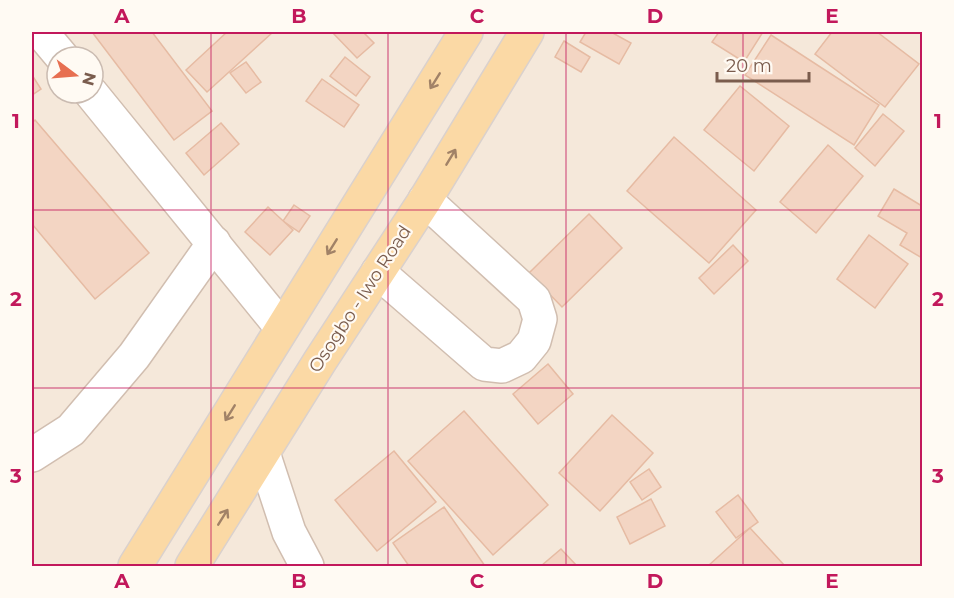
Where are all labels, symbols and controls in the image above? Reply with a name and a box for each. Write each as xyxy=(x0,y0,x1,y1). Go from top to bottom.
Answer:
text: A xyxy=(113,4,130,28)
text: B xyxy=(291,4,307,28)
text: C xyxy=(470,4,485,28)
text: D xyxy=(647,4,663,28)
text: E xyxy=(825,4,839,28)
north arrow xyxy=(45,45,105,105)
scale bar xyxy=(717,45,808,83)
text: 20 m xyxy=(726,55,772,77)
text: N xyxy=(78,70,100,88)
one-way arrow xyxy=(429,72,441,89)
text: 1 xyxy=(12,109,20,133)
text: 1 xyxy=(934,109,942,133)
one-way arrow xyxy=(445,149,457,166)
street label: Osogbo - Iwo Road xyxy=(304,221,416,377)
one-way arrow xyxy=(326,238,338,255)
text: 2 xyxy=(10,287,22,311)
text: 2 xyxy=(932,287,944,311)
one-way arrow xyxy=(223,404,235,421)
text: 3 xyxy=(9,464,22,488)
text: 3 xyxy=(931,464,944,488)
one-way arrow xyxy=(218,509,230,526)
text: A xyxy=(113,569,130,593)
text: B xyxy=(291,569,307,593)
text: C xyxy=(470,569,485,593)
text: D xyxy=(647,569,663,593)
text: E xyxy=(825,569,839,593)

